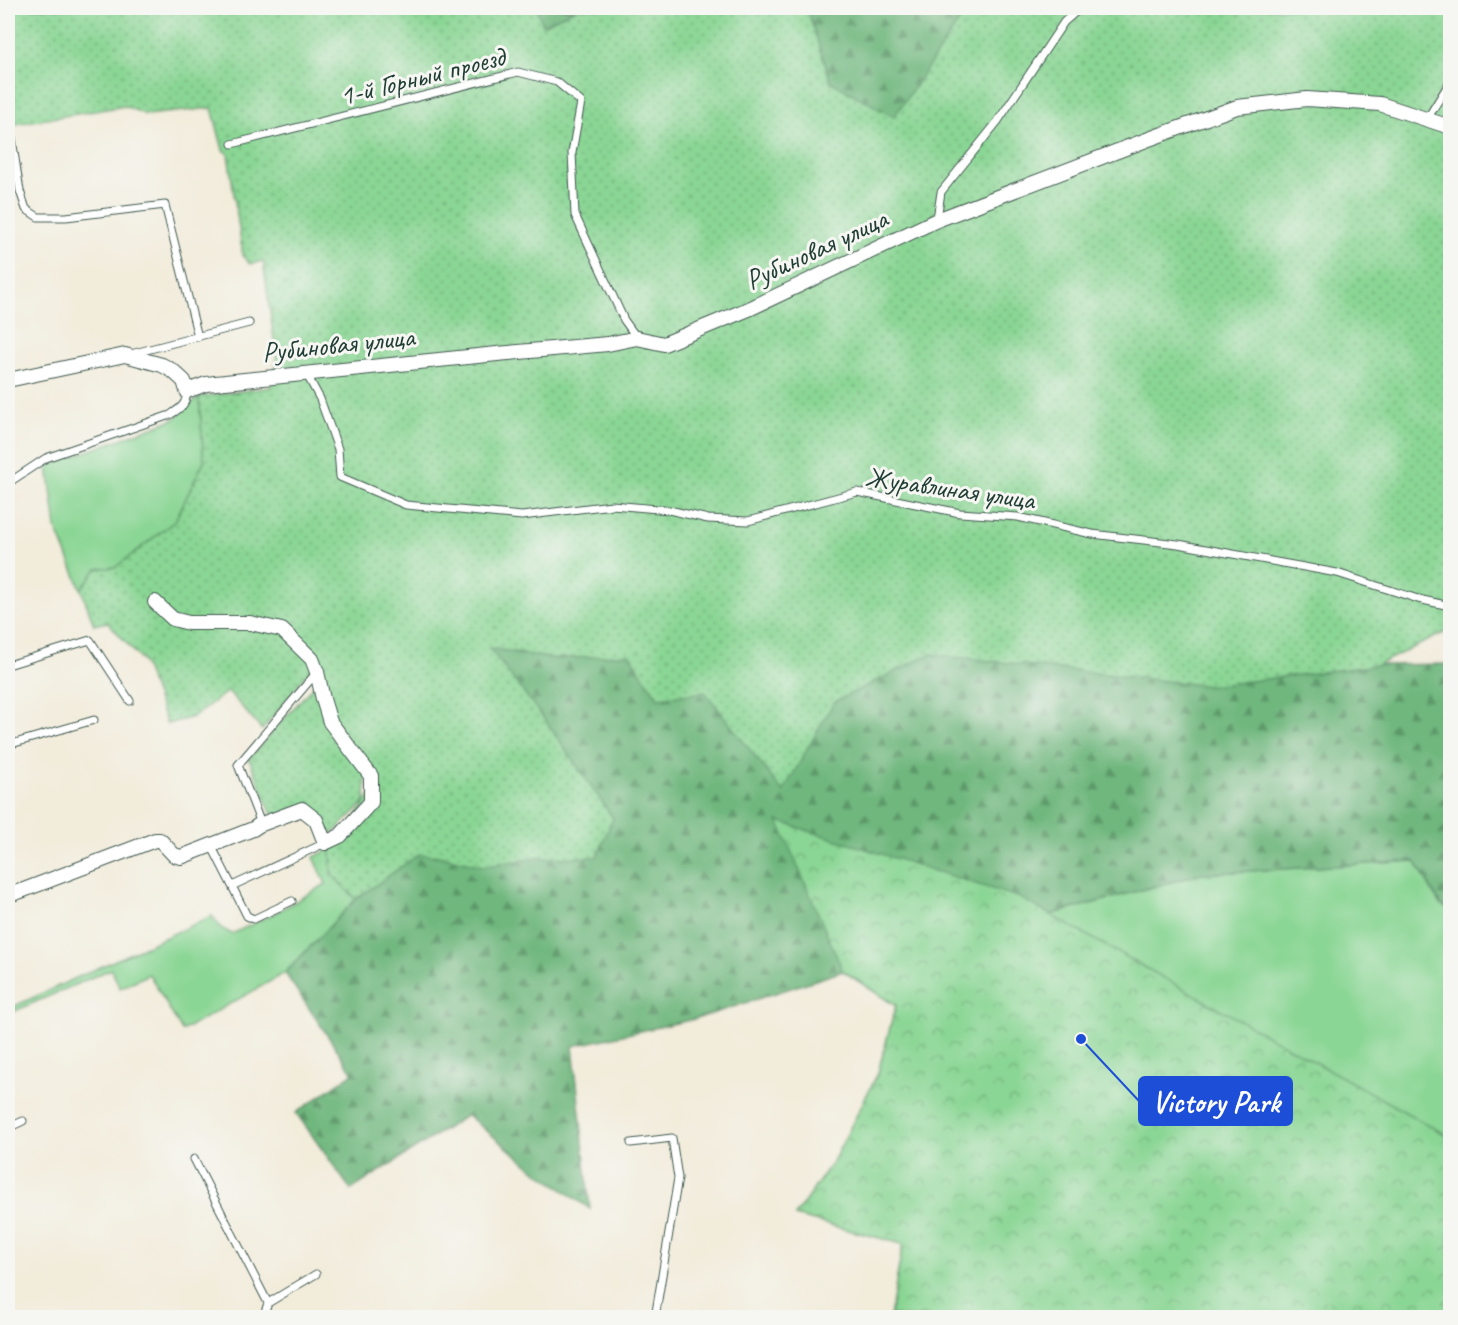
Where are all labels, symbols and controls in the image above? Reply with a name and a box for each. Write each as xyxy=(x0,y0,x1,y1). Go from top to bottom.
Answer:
street label: 1-й Горный проезд xyxy=(336,38,511,113)
street label: Рубиновая улица xyxy=(739,200,894,297)
street label: Рубиновая улица xyxy=(260,318,418,369)
street label: Журавлиная улица xyxy=(863,459,1039,517)
callout: Victory Park xyxy=(1139,1077,1292,1125)
text: Victory Park xyxy=(1152,1083,1283,1121)

